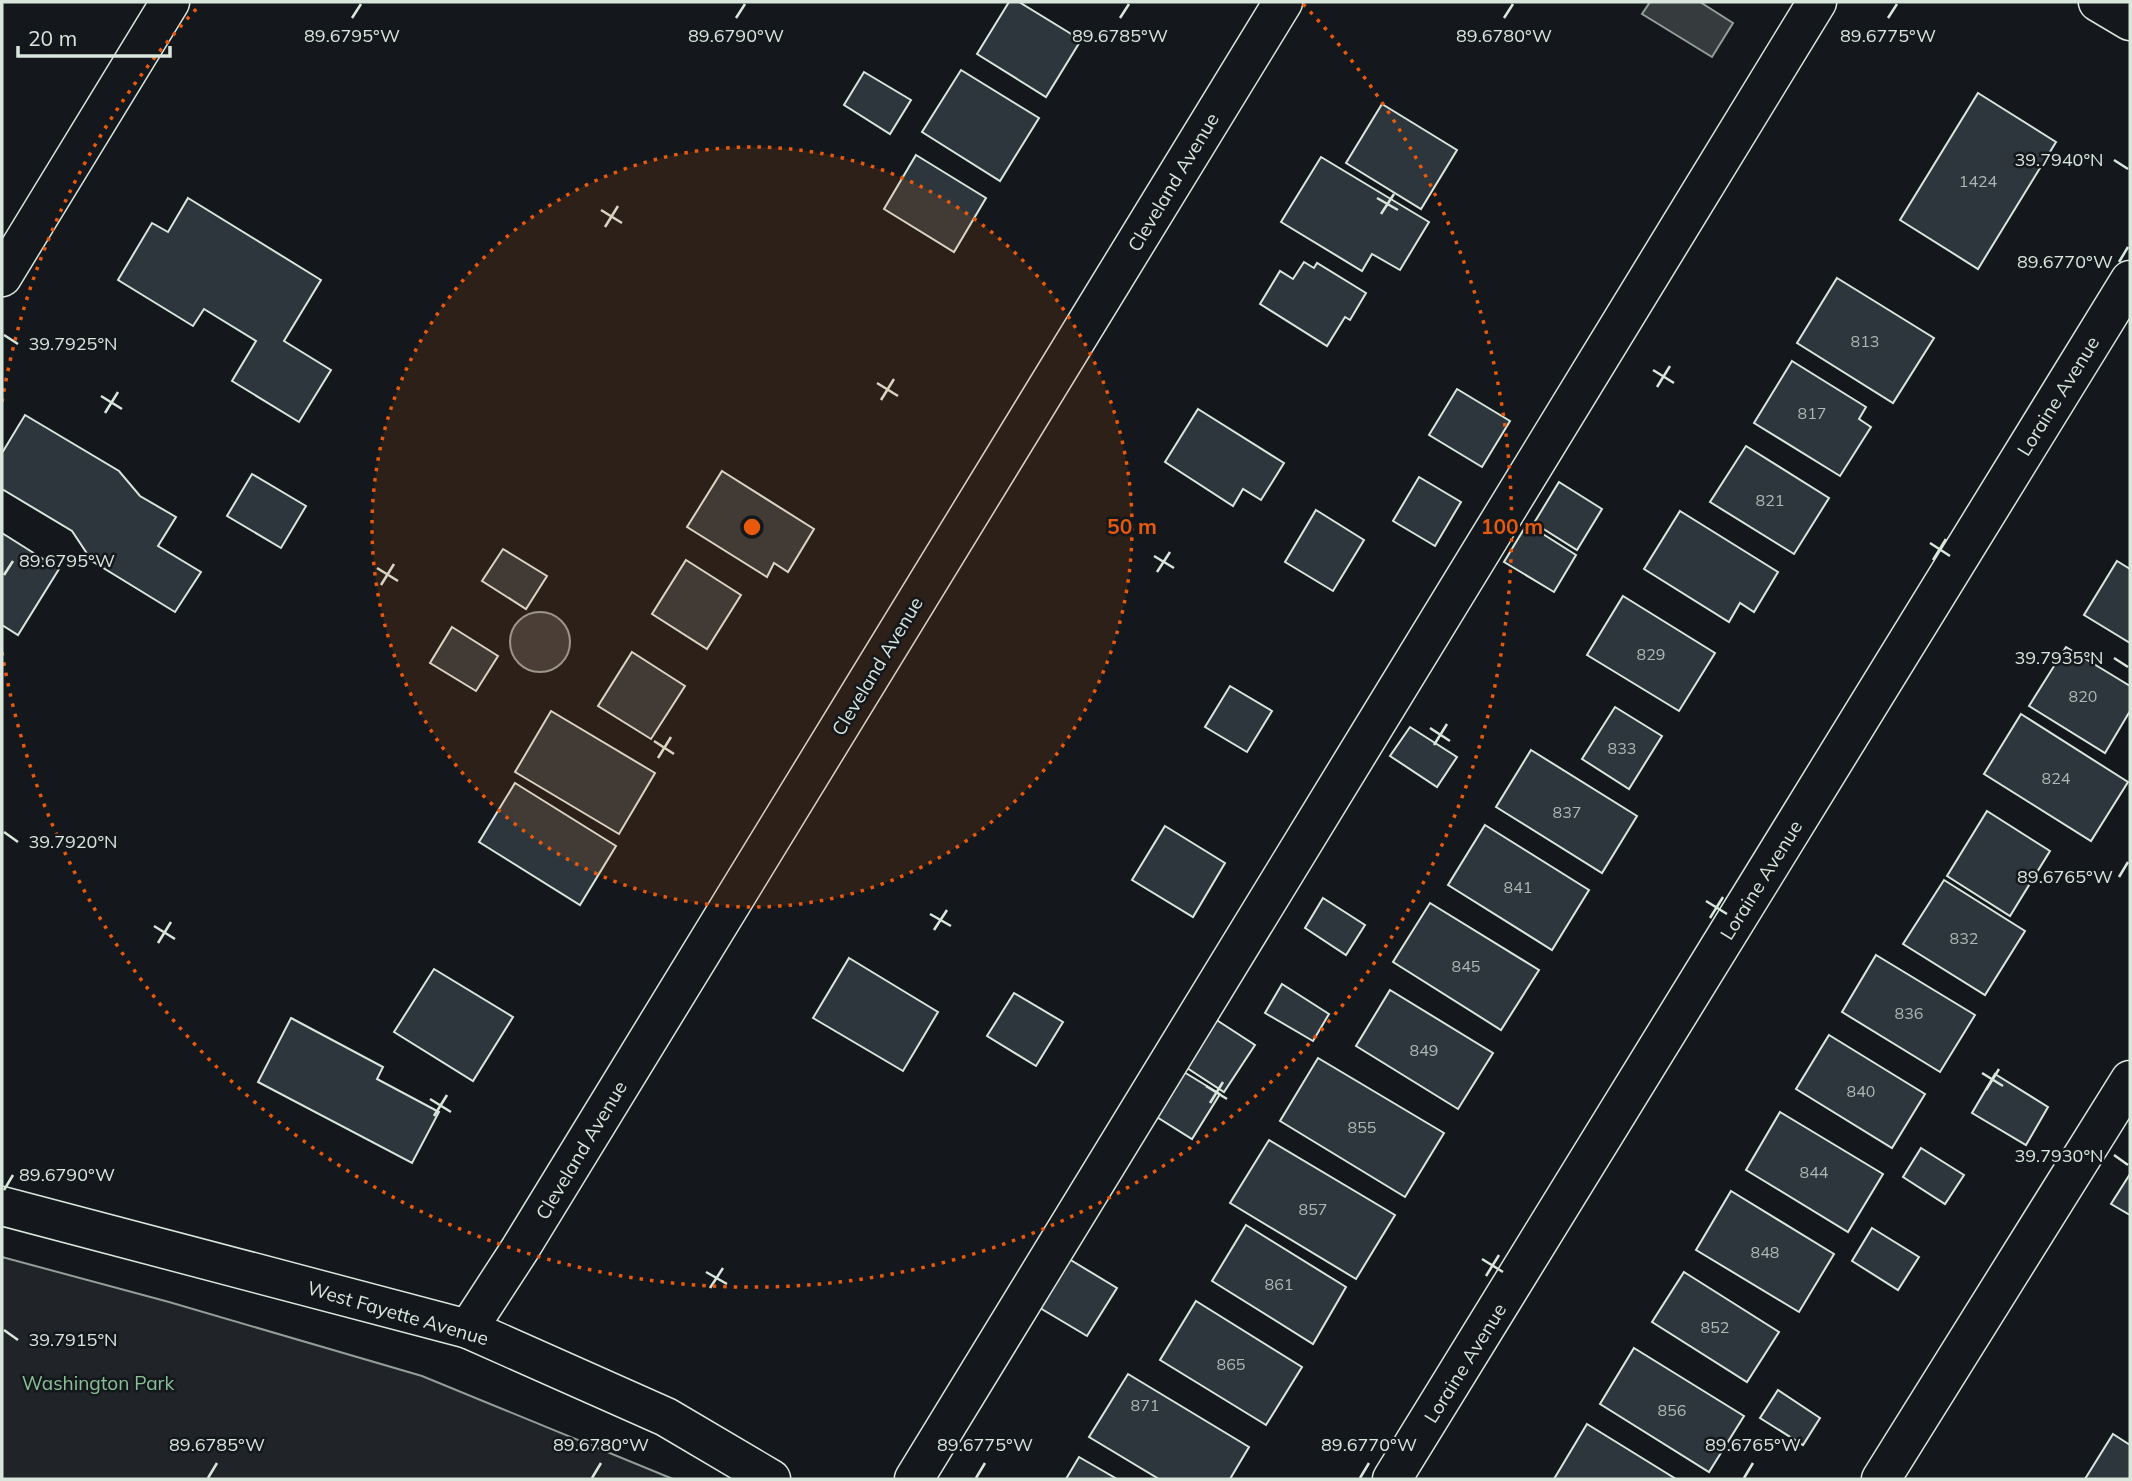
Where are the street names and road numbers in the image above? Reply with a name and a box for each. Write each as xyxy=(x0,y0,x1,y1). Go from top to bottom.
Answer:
street label: Cleveland Avenue xyxy=(1122,108,1224,256)
street label: Loraine Avenue xyxy=(2012,332,2104,460)
street label: Cleveland Avenue xyxy=(826,592,928,740)
street label: Loraine Avenue xyxy=(1715,816,1807,944)
street label: Cleveland Avenue xyxy=(530,1076,632,1224)
street label: West Fayette Avenue xyxy=(305,1276,491,1350)
street label: Loraine Avenue xyxy=(1419,1299,1511,1427)

